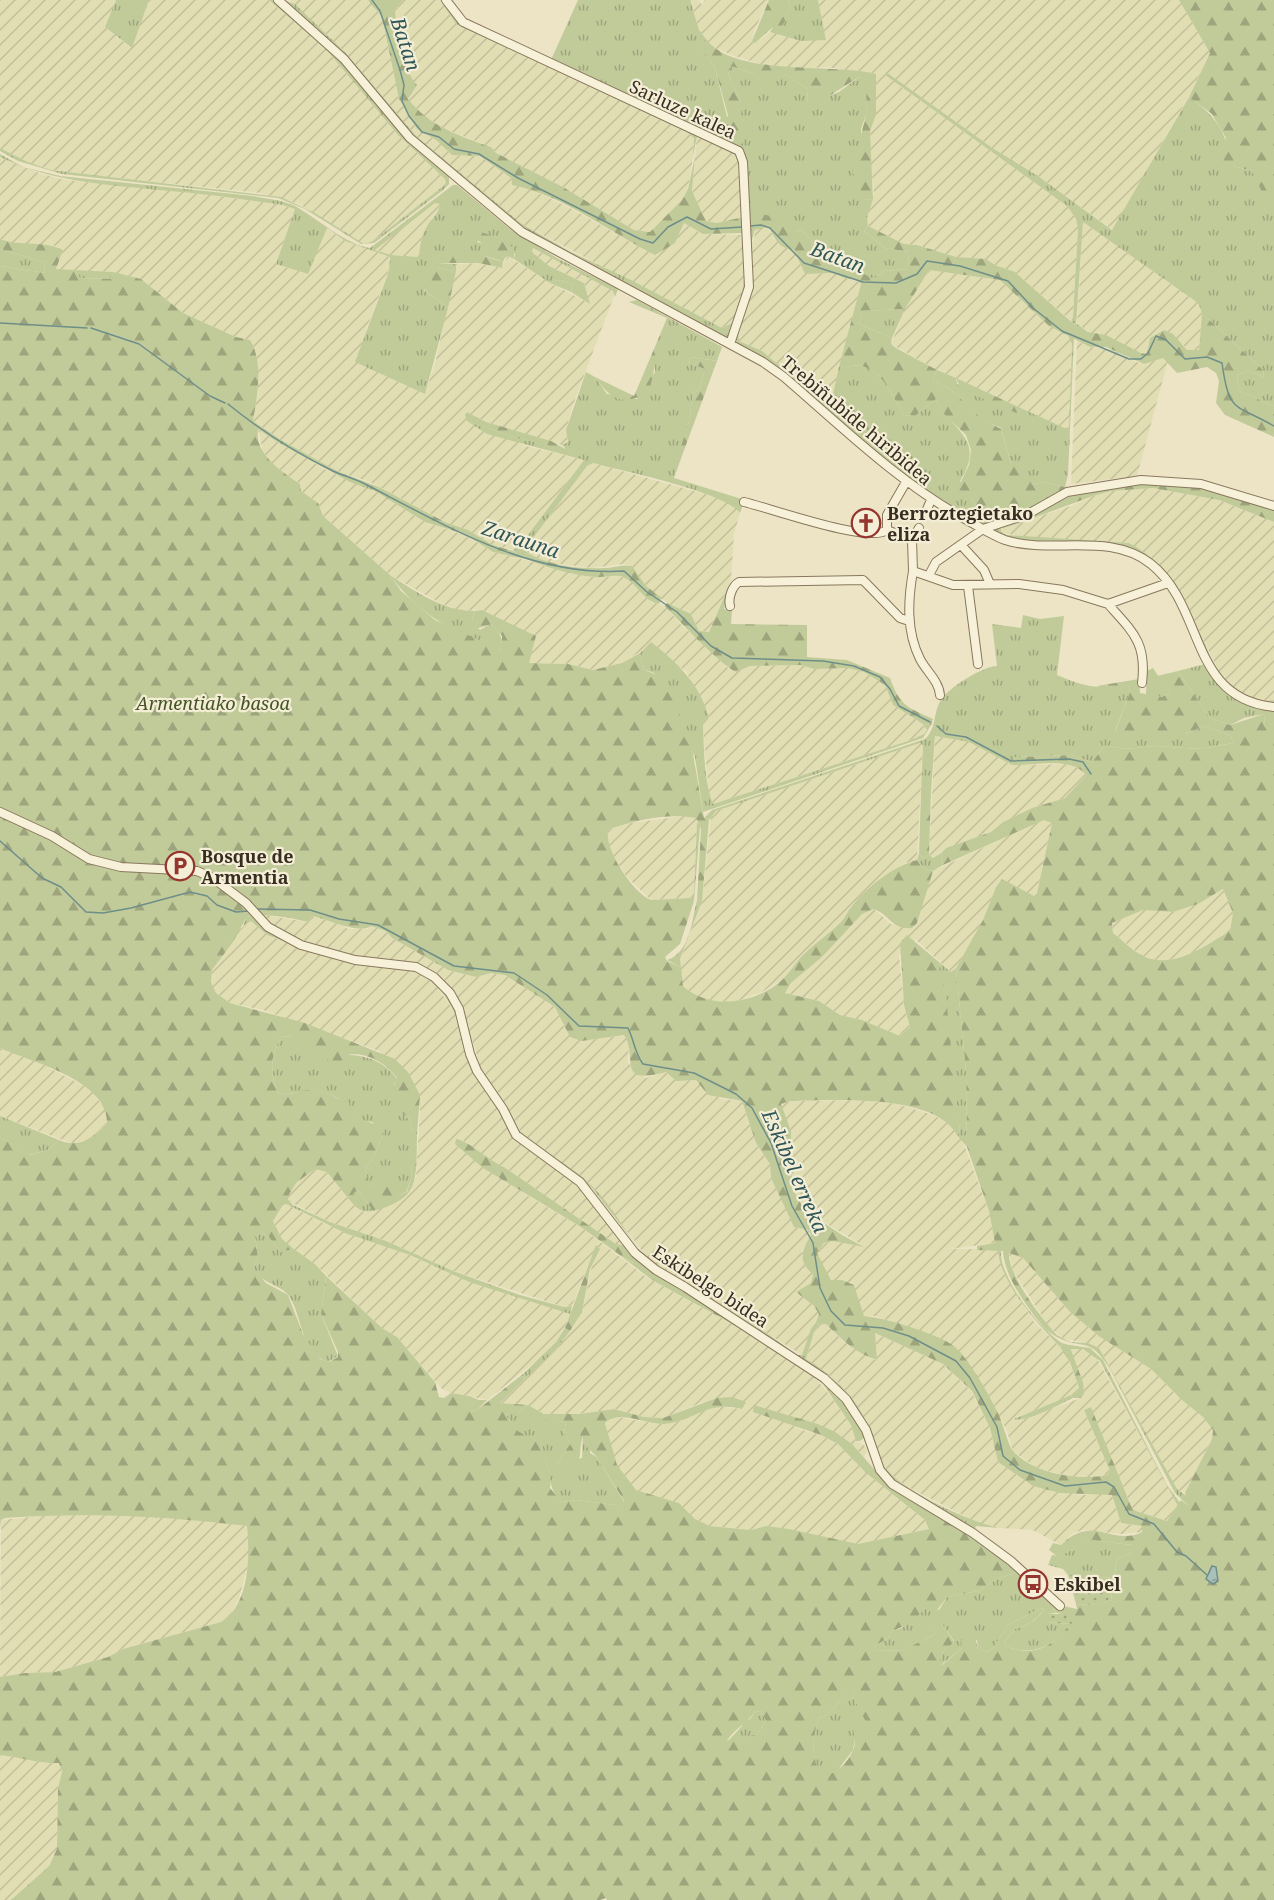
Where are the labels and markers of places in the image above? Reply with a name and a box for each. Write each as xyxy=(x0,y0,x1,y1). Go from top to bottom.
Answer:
place label: Berroztegietako eliza xyxy=(887,501,1033,546)
church icon: Berroztegietako eliza xyxy=(850,507,882,539)
place label: Bosque de Armentia xyxy=(201,844,293,889)
parking icon: Bosque de Armentia xyxy=(164,850,196,882)
bus stop icon: Eskibel xyxy=(1017,1568,1049,1600)
place label: Eskibel xyxy=(1054,1572,1121,1596)

